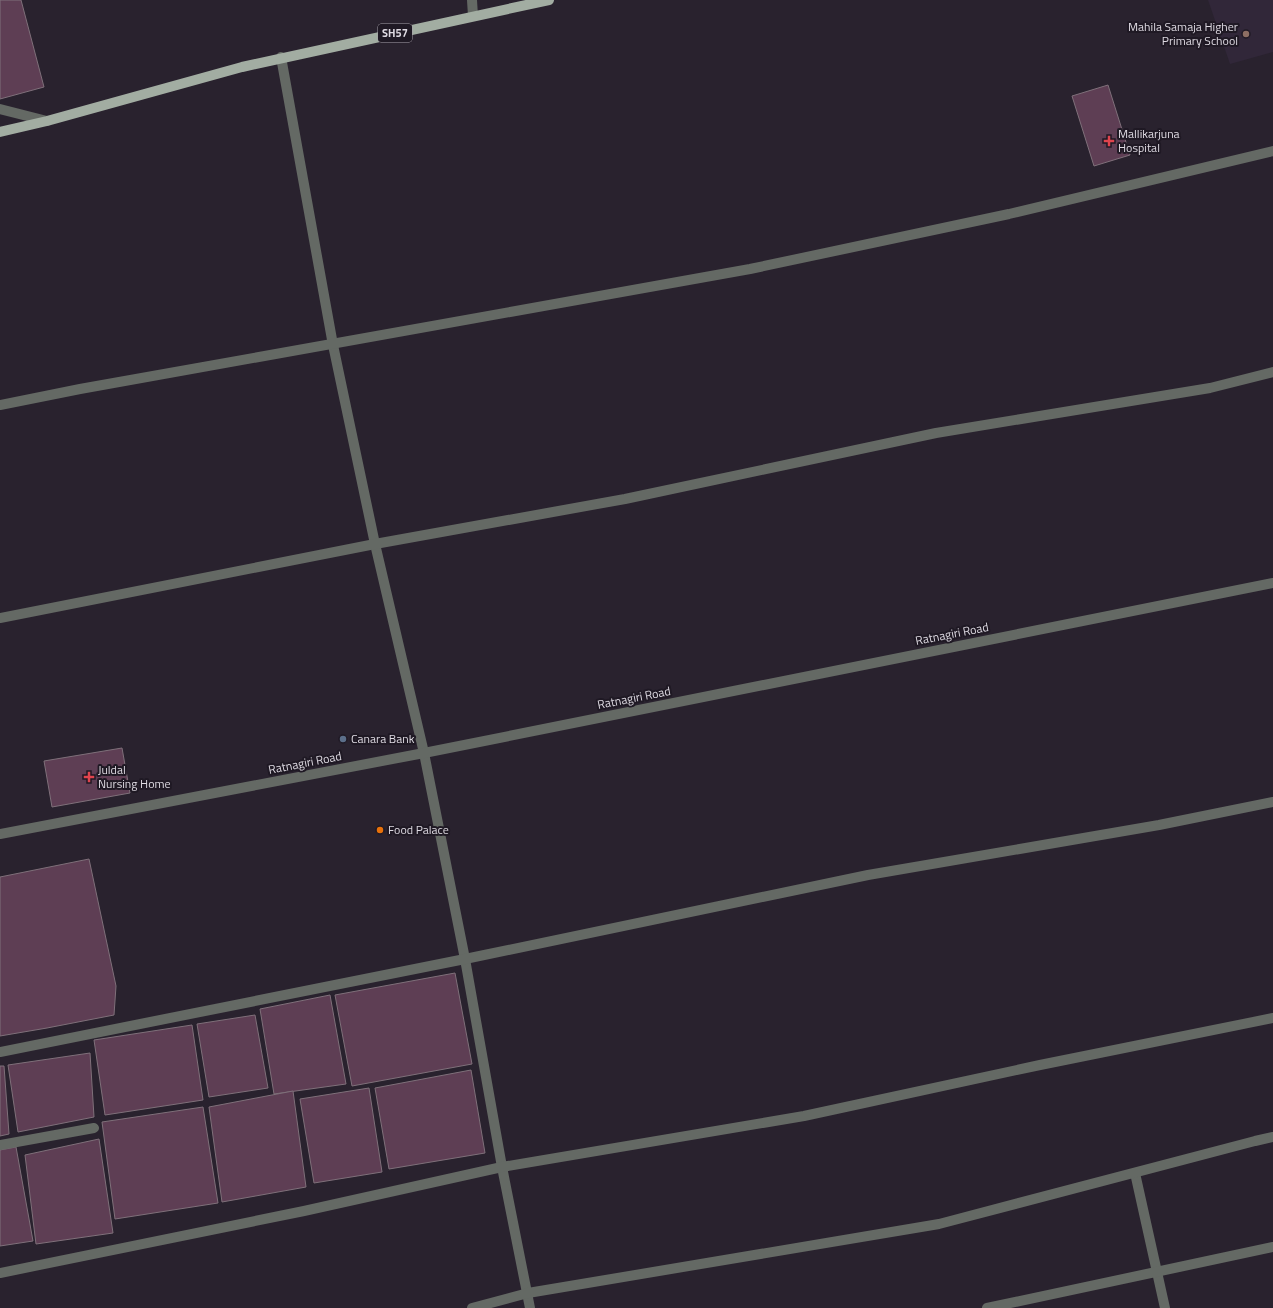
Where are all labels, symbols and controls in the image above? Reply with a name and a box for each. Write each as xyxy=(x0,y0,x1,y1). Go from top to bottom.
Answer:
place label: Mahila Samaja Higher Primary School xyxy=(1128,17,1238,50)
road number: SH57 xyxy=(378,24,412,42)
marker: Mahila Samaja Higher Primary School xyxy=(1241,29,1251,39)
place label: Mallikarjuna Hospital xyxy=(1118,124,1180,157)
marker: Mallikarjuna Hospital xyxy=(1103,135,1115,147)
street label: Ratnagiri Road xyxy=(914,617,990,650)
street label: Ratnagiri Road xyxy=(596,681,672,714)
place label: Canara Bank xyxy=(351,729,415,748)
marker: Canara Bank xyxy=(338,734,348,744)
street label: Ratnagiri Road xyxy=(267,746,343,779)
place label: Juldal Nursing Home xyxy=(98,760,171,793)
marker: Juldal Nursing Home xyxy=(83,771,95,783)
place label: Food Palace xyxy=(388,820,449,839)
marker: Food Palace xyxy=(375,825,385,835)

